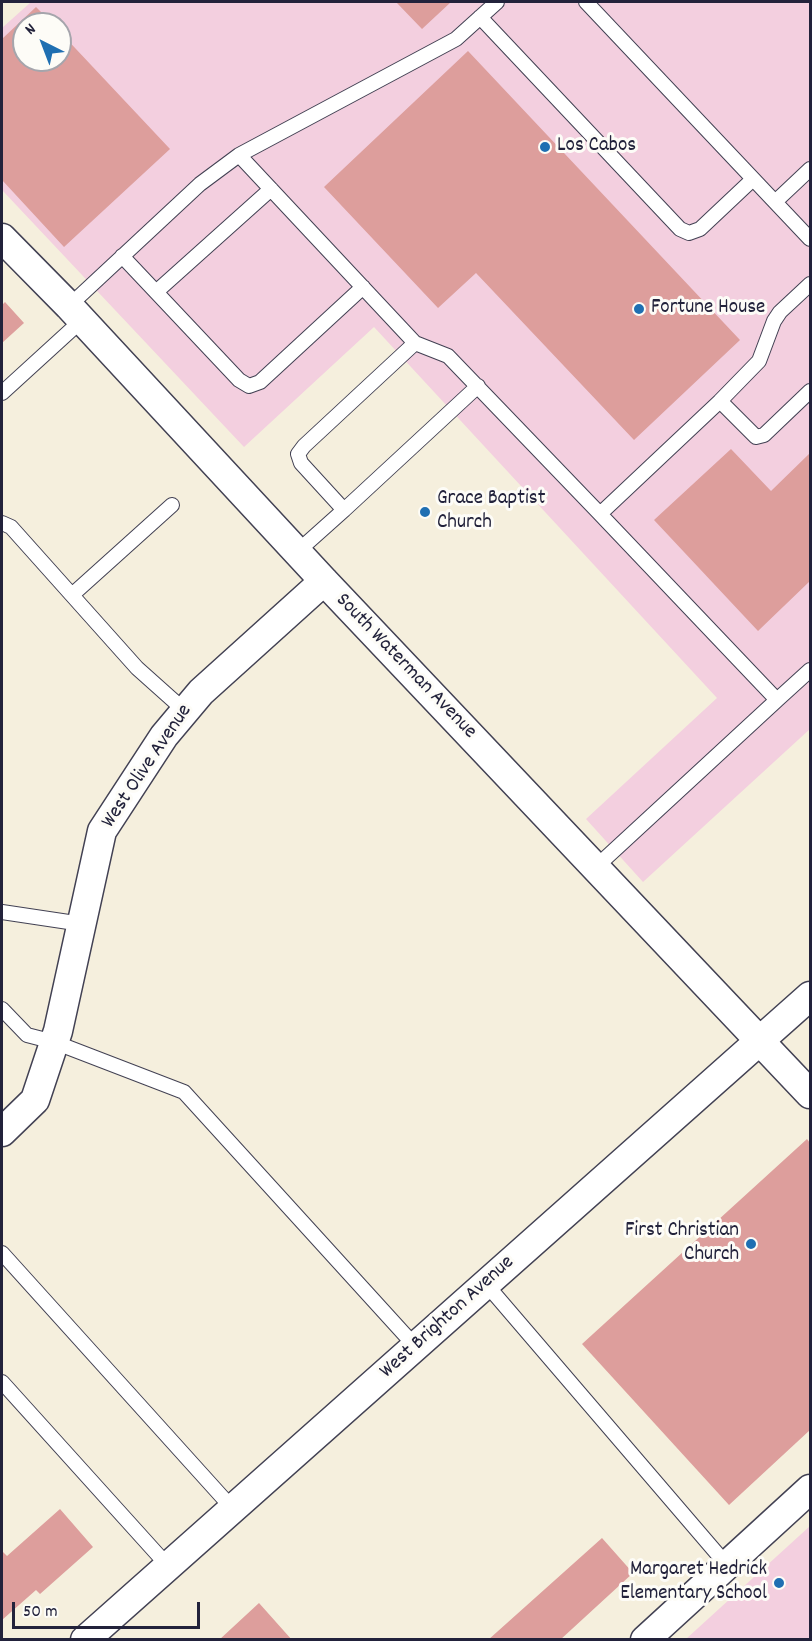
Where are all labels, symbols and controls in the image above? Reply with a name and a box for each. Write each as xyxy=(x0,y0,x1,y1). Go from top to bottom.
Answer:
north arrow xyxy=(12,12,72,72)
text: N xyxy=(20,19,42,41)
place label: Los Cabos xyxy=(557,134,636,160)
marker: Los Cabos xyxy=(538,140,552,154)
place label: Fortune House xyxy=(651,296,765,322)
marker: Fortune House xyxy=(632,302,646,316)
place label: Grace Baptist Church xyxy=(437,487,545,537)
marker: Grace Baptist Church xyxy=(418,505,432,519)
street label: South Waterman Avenue xyxy=(329,589,481,745)
street label: West Olive Avenue xyxy=(97,700,199,834)
place label: First Christian Church xyxy=(625,1219,739,1269)
marker: First Christian Church xyxy=(744,1237,758,1251)
street label: West Brighton Avenue xyxy=(376,1251,520,1385)
place label: Margaret Hedrick Elementary School xyxy=(620,1558,767,1608)
marker: Margaret Hedrick Elementary School xyxy=(772,1576,786,1590)
scale bar xyxy=(15,1590,202,1628)
text: 50 m xyxy=(23,1600,58,1625)

